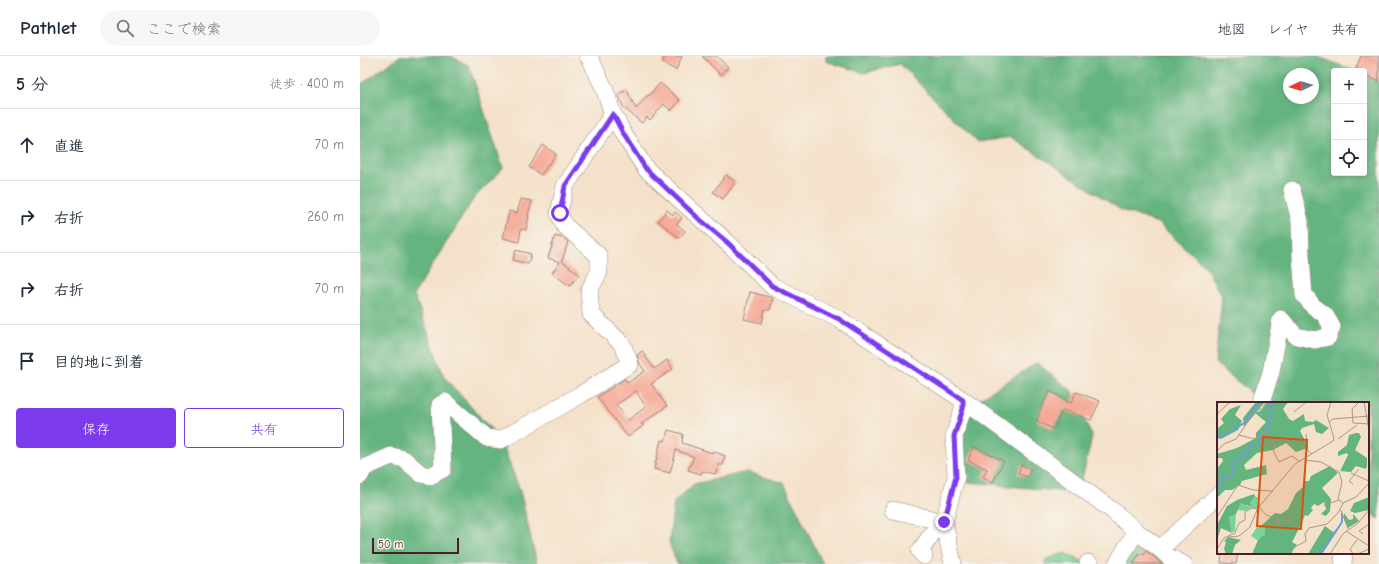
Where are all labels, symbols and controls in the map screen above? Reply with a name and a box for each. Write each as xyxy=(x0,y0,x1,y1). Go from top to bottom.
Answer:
search box xyxy=(100,10,380,46)
text: Pathlet xyxy=(20,17,76,39)
icon: search xyxy=(114,17,136,39)
text: ここで検索 xyxy=(146,20,221,38)
text: 地図 xyxy=(1218,21,1246,38)
text: レイヤ xyxy=(1268,21,1309,38)
text: 共有 xyxy=(1331,21,1359,38)
north arrow xyxy=(1283,68,1319,104)
map controls xyxy=(1331,68,1367,176)
button: + xyxy=(1331,68,1367,104)
text: 5 分 xyxy=(16,75,48,94)
text: 徒歩 · 400 m xyxy=(270,76,344,91)
button: − xyxy=(1331,104,1367,140)
icon: ahead xyxy=(16,134,38,156)
text: 直進 xyxy=(54,137,84,155)
text: 70 m xyxy=(315,137,344,152)
button: locate xyxy=(1331,140,1367,176)
route start xyxy=(551,204,569,222)
icon: right xyxy=(16,206,38,228)
text: 右折 xyxy=(54,209,84,227)
text: 260 m xyxy=(307,209,344,224)
icon: right xyxy=(16,278,38,300)
text: 右折 xyxy=(54,281,84,299)
text: 70 m xyxy=(315,281,344,296)
icon: arrive xyxy=(16,350,38,372)
text: 目的地に到着 xyxy=(54,353,144,371)
inset map xyxy=(1217,402,1369,554)
button: 保存 xyxy=(16,408,176,448)
button: 共有 xyxy=(184,408,344,448)
route end xyxy=(935,513,953,531)
scale bar xyxy=(372,536,459,555)
text: 50 m xyxy=(378,538,403,551)

